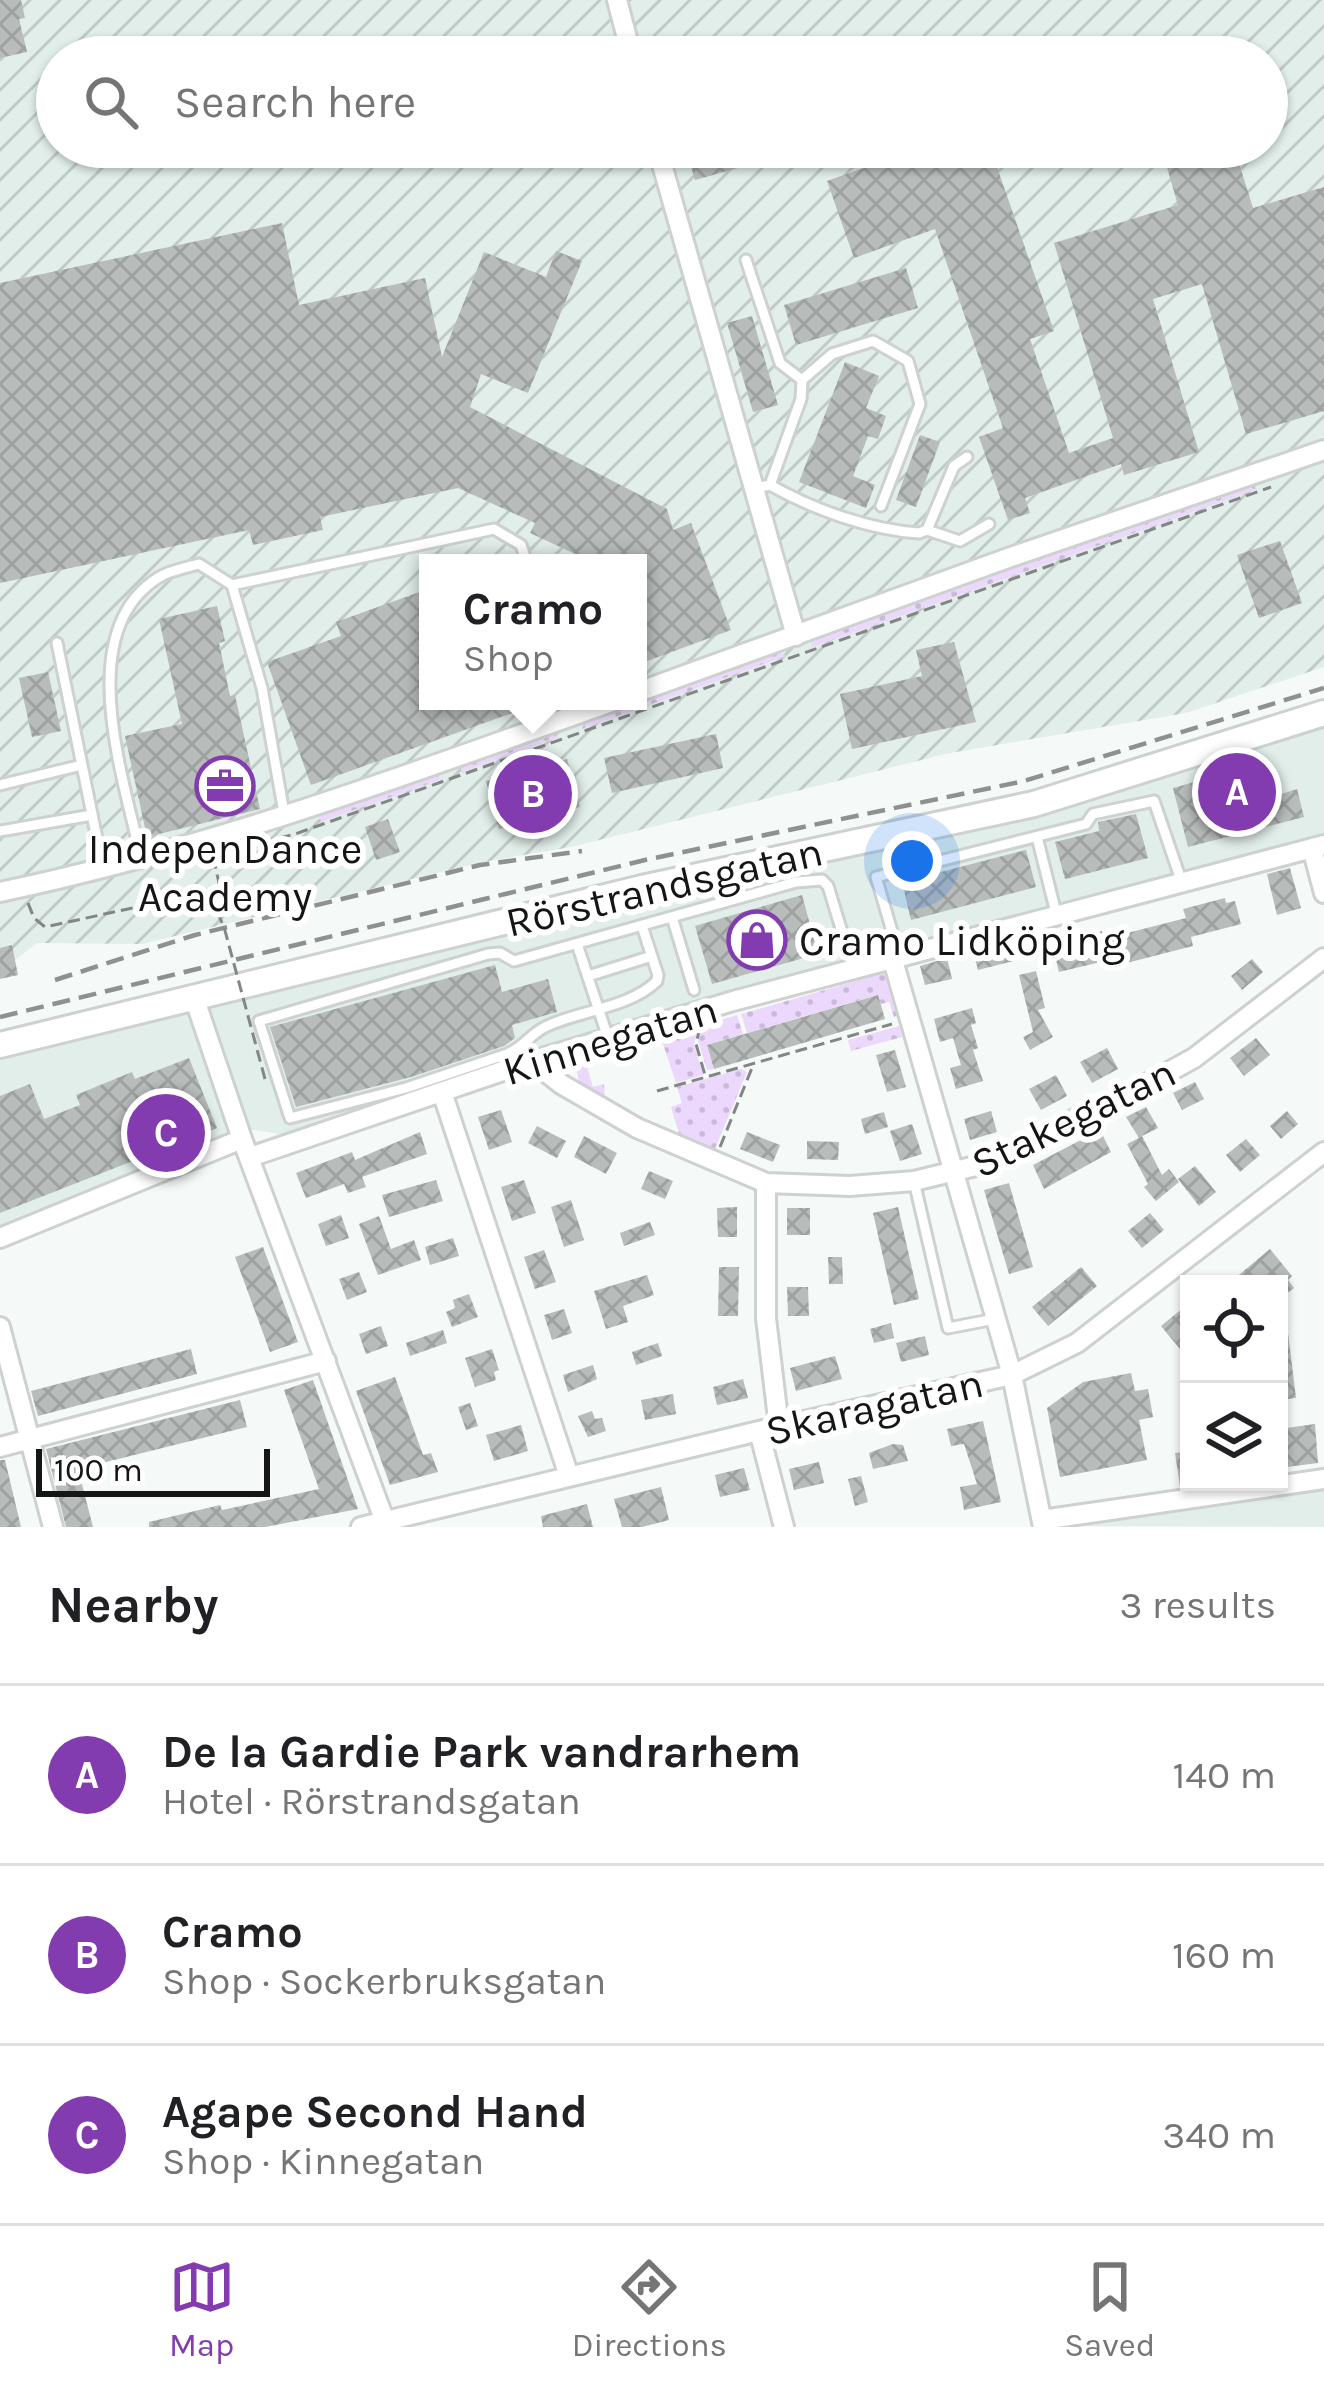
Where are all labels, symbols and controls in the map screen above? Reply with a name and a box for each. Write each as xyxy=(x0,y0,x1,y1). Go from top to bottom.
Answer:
search box xyxy=(36,36,1288,168)
icon: search xyxy=(78,69,144,135)
text: Search here xyxy=(174,76,416,128)
popup xyxy=(419,554,647,710)
text: Cramo xyxy=(463,583,603,635)
text: Shop xyxy=(463,635,554,681)
pin: A xyxy=(1198,747,1276,837)
pin: B xyxy=(494,749,572,839)
office icon: IndepenDance Academy xyxy=(194,755,256,817)
place label: IndepenDance Academy xyxy=(88,824,362,922)
street label: Rörstrandsgatan xyxy=(501,826,827,948)
your location xyxy=(882,831,942,891)
shop icon: Cramo Lidköping xyxy=(726,909,788,971)
place label: Cramo Lidköping xyxy=(799,916,1125,966)
street label: Kinnegatan xyxy=(497,984,723,1096)
street label: Stakegatan xyxy=(963,1047,1184,1189)
pin: C xyxy=(127,1088,205,1178)
map controls xyxy=(1180,1275,1288,1491)
button: locate xyxy=(1180,1275,1288,1383)
street label: Skaragatan xyxy=(761,1358,988,1456)
button: layers xyxy=(1180,1383,1288,1491)
scale bar xyxy=(36,1443,270,1496)
text: 100 m xyxy=(54,1451,143,1489)
text: Nearby xyxy=(48,1575,218,1635)
text: 3 results xyxy=(1119,1582,1276,1628)
text: De la Gardie Park vandrarhem xyxy=(162,1726,801,1778)
text: A xyxy=(75,1752,99,1798)
text: 140 m xyxy=(1172,1752,1276,1798)
text: Hotel · Rörstrandsgatan xyxy=(162,1778,581,1824)
text: Cramo xyxy=(162,1906,303,1958)
text: B xyxy=(74,1932,100,1978)
text: 160 m xyxy=(1172,1932,1276,1978)
text: Shop · Sockerbruksgatan xyxy=(162,1958,606,2004)
text: Agape Second Hand xyxy=(162,2086,588,2138)
text: C xyxy=(75,2112,99,2158)
text: 340 m xyxy=(1162,2112,1276,2158)
text: Shop · Kinnegatan xyxy=(162,2138,484,2184)
tab: Map xyxy=(169,2254,235,2364)
tab: Directions xyxy=(572,2254,727,2364)
tab: Saved xyxy=(1064,2254,1155,2364)

